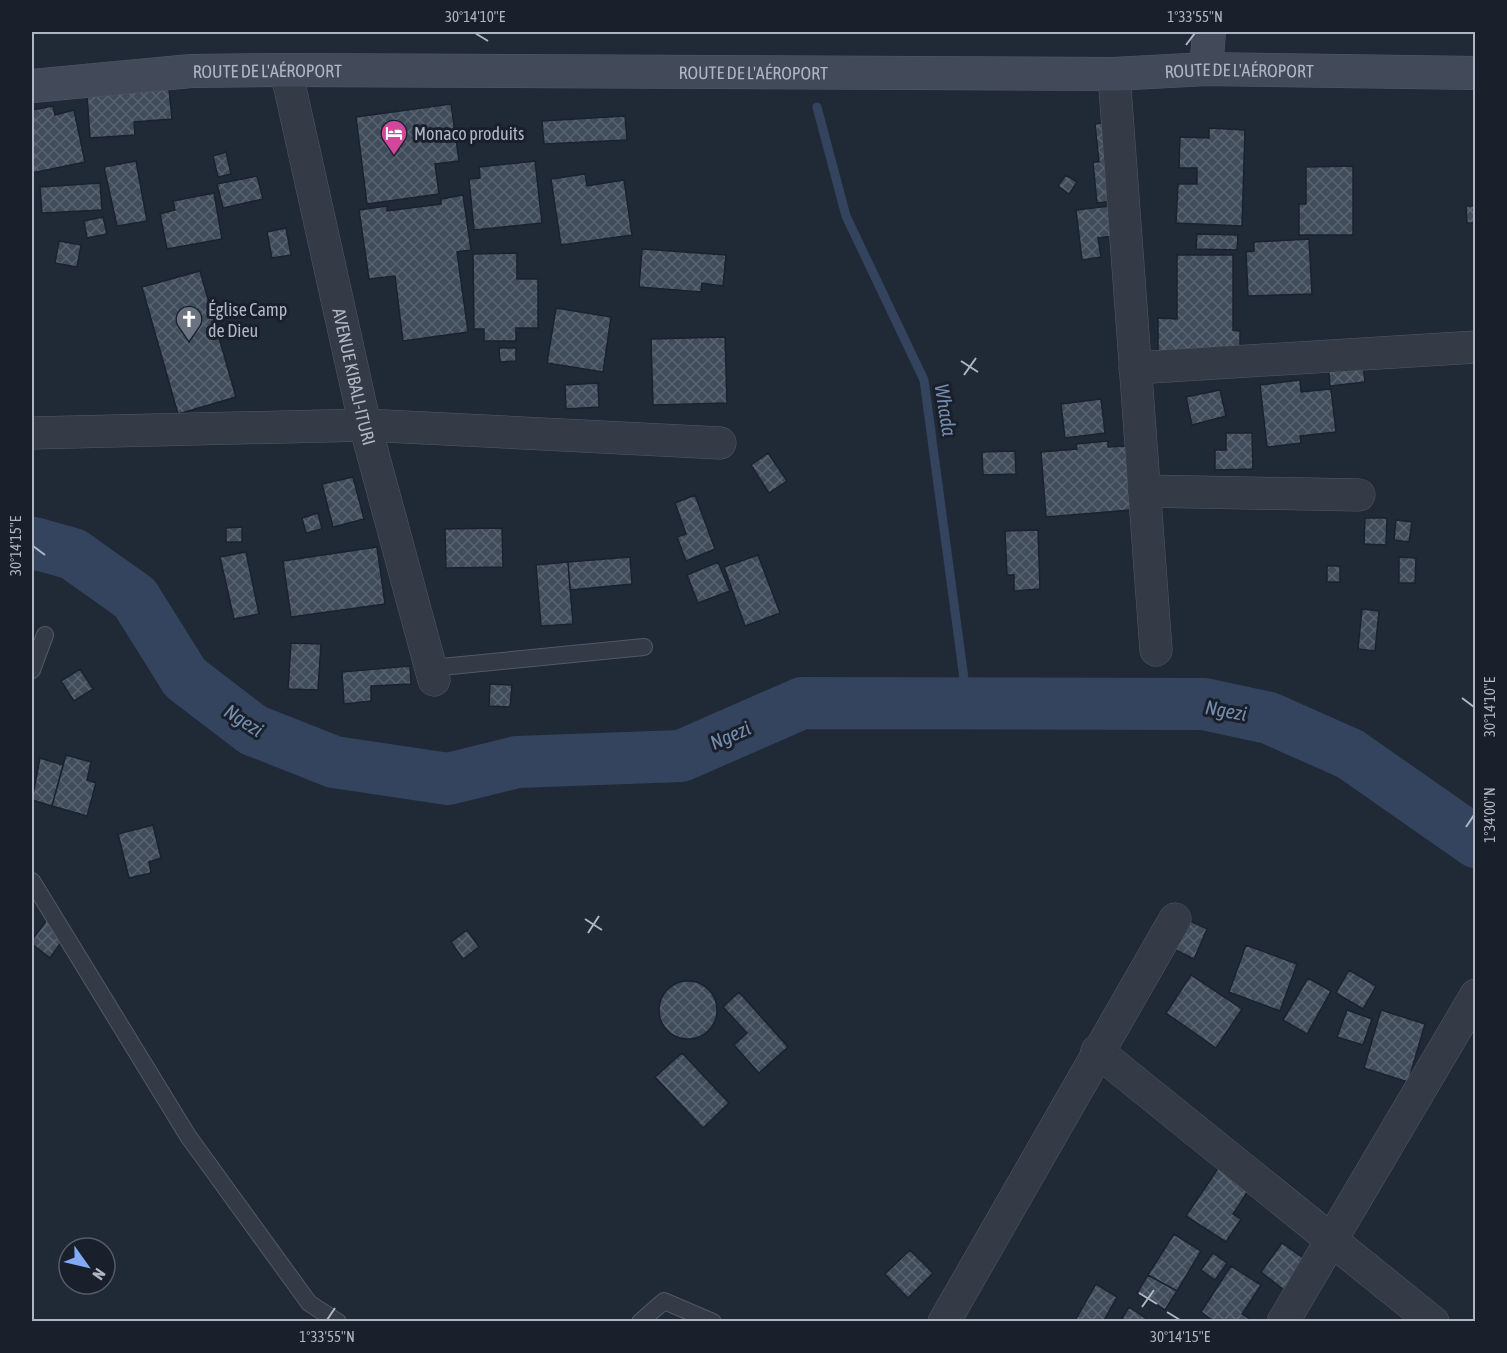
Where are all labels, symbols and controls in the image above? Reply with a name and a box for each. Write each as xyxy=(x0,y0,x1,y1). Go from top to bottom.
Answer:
text: 30°14'10"E xyxy=(445,8,506,25)
text: 1°33'55"N xyxy=(1167,8,1223,25)
street label: ROUTE DE L'AÉROPORT xyxy=(1164,58,1314,82)
street label: ROUTE DE L'AÉROPORT xyxy=(192,59,342,81)
street label: ROUTE DE L'AÉROPORT xyxy=(679,61,828,83)
hotel icon: Monaco produits xyxy=(379,118,409,156)
place label: Monaco produits xyxy=(414,123,524,144)
place label: Église Camp de Dieu xyxy=(208,299,287,341)
church icon: Église Camp de Dieu xyxy=(174,304,204,342)
street label: AVENUE KIBALI-ITURI xyxy=(329,306,380,447)
water label: Whada xyxy=(931,382,961,438)
text: 30°14'15"E xyxy=(7,515,24,576)
text: 30°14'10"E xyxy=(1481,676,1498,737)
water label: Ngezi xyxy=(1203,695,1249,725)
water label: Ngezi xyxy=(220,699,268,741)
water label: Ngezi xyxy=(706,716,754,754)
text: 1°34'00"N xyxy=(1481,787,1498,843)
north arrow xyxy=(57,1236,117,1296)
text: N xyxy=(89,1265,110,1283)
text: 1°33'55"N xyxy=(299,1328,355,1345)
text: 30°14'15"E xyxy=(1150,1328,1211,1345)

